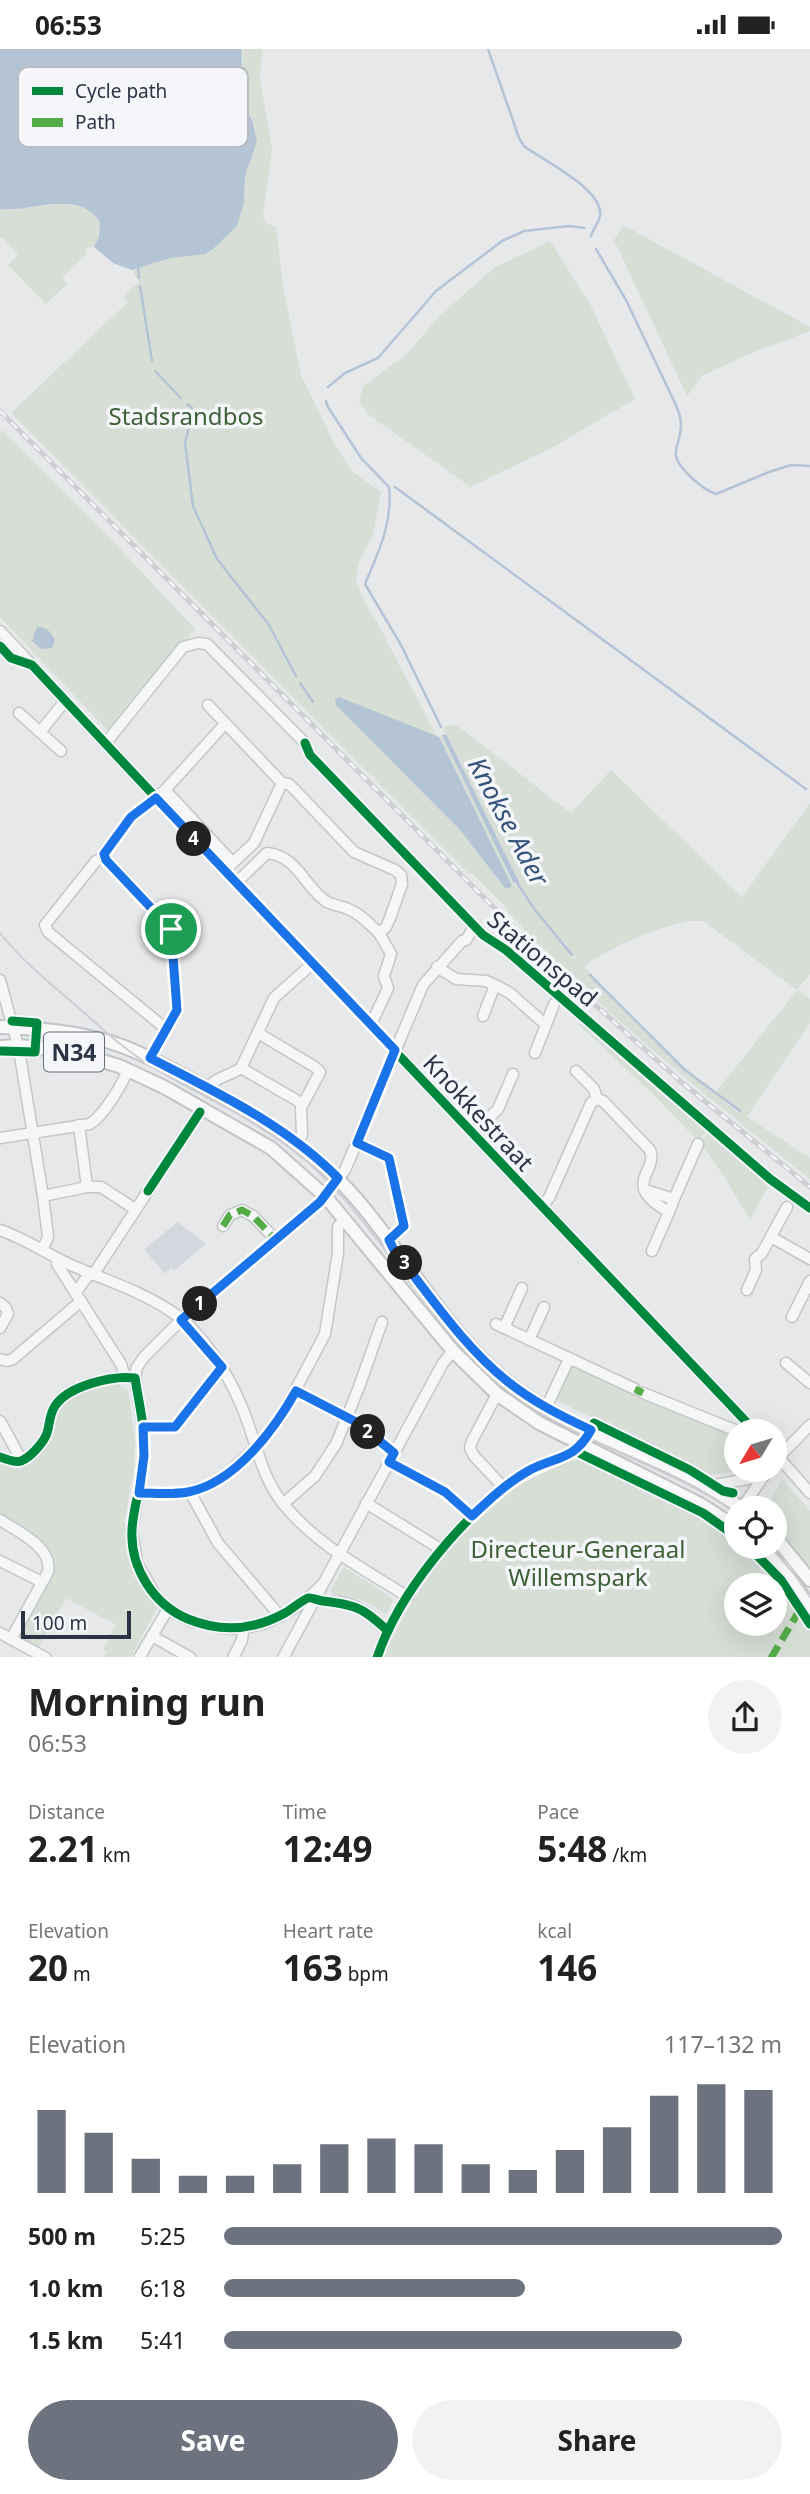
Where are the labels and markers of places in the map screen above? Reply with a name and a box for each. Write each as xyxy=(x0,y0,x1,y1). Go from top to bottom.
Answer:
pin: 4 xyxy=(176,821,212,857)
pin xyxy=(141,899,201,959)
pin: 3 xyxy=(388,1245,422,1281)
pin: 1 xyxy=(182,1287,218,1321)
pin: 2 xyxy=(350,1415,386,1449)

